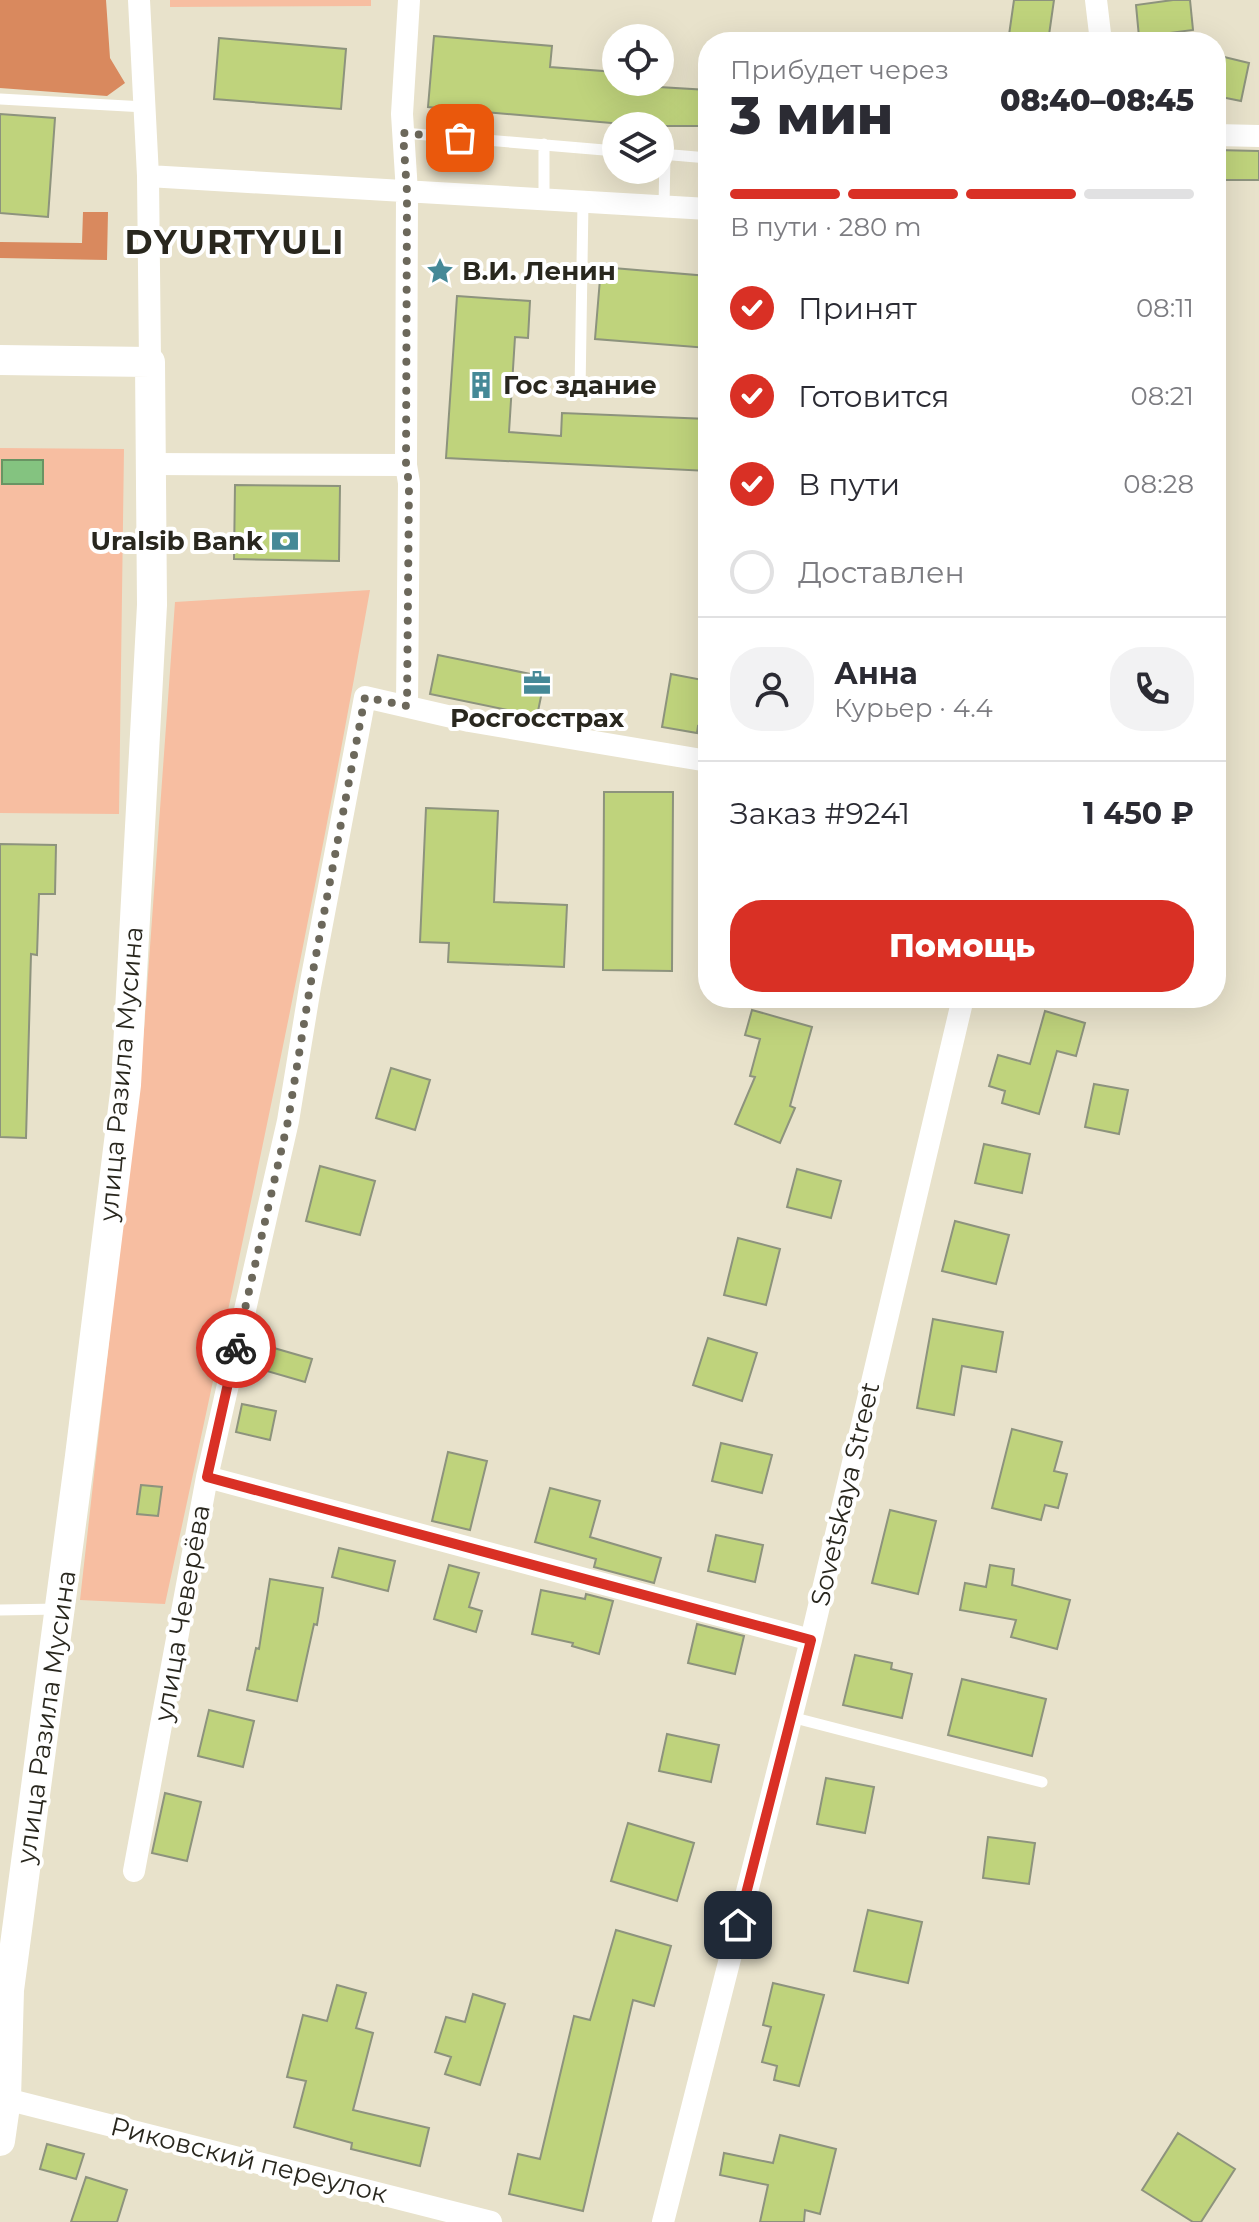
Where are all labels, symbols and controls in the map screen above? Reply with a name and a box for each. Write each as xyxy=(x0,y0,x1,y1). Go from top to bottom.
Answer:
map controls xyxy=(602,24,674,184)
button: locate xyxy=(602,24,674,96)
text: Прибудет через xyxy=(730,54,949,86)
text: 08:40–08:45 xyxy=(1000,82,1194,119)
text: 3 мин xyxy=(730,84,893,147)
pin xyxy=(426,104,494,172)
button: layers xyxy=(602,112,674,184)
icon: bag xyxy=(438,116,482,160)
text: В пути · 280 m xyxy=(730,211,922,243)
district label: DYURTYULI xyxy=(125,221,345,263)
place label: В.И. Ленин xyxy=(462,255,616,287)
place icon: В.И. Ленин xyxy=(425,256,455,286)
icon: check xyxy=(730,286,774,330)
text: Принят xyxy=(798,290,917,327)
text: 08:11 xyxy=(1136,292,1194,324)
place label: Гос здание xyxy=(503,369,657,401)
building icon: Гос здание xyxy=(466,370,496,400)
icon: check xyxy=(730,374,774,418)
text: Готовится xyxy=(798,378,950,415)
text: 08:21 xyxy=(1131,380,1194,412)
icon: check xyxy=(730,462,774,506)
text: В пути xyxy=(798,466,900,503)
text: 08:28 xyxy=(1123,468,1194,500)
place label: Uralsib Bank xyxy=(91,525,264,557)
bank icon: Uralsib Bank xyxy=(270,526,300,556)
text: Доставлен xyxy=(798,554,965,591)
button: person xyxy=(730,647,814,731)
button: phone xyxy=(1110,647,1194,731)
text: Анна xyxy=(834,655,918,692)
office icon: Росгосстрах xyxy=(522,668,552,698)
text: Курьер · 4.4 xyxy=(834,692,993,724)
place label: Росгосстрах xyxy=(450,702,625,734)
text: Заказ #9241 xyxy=(730,795,910,832)
text: 1 450 ₽ xyxy=(1083,795,1194,832)
button: Помощь xyxy=(730,900,1194,992)
street label: улица Разила Мусина xyxy=(92,925,150,1224)
courier xyxy=(196,1308,276,1388)
icon: bike xyxy=(214,1326,258,1370)
street label: Sovetskaya Street xyxy=(804,1379,886,1609)
street label: улица Чеверёва xyxy=(147,1502,217,1725)
street label: улица Разила Мусина xyxy=(9,1568,82,1867)
pin xyxy=(704,1891,772,1959)
icon: home xyxy=(716,1903,760,1947)
street label: Риковский переулок xyxy=(107,2110,391,2210)

